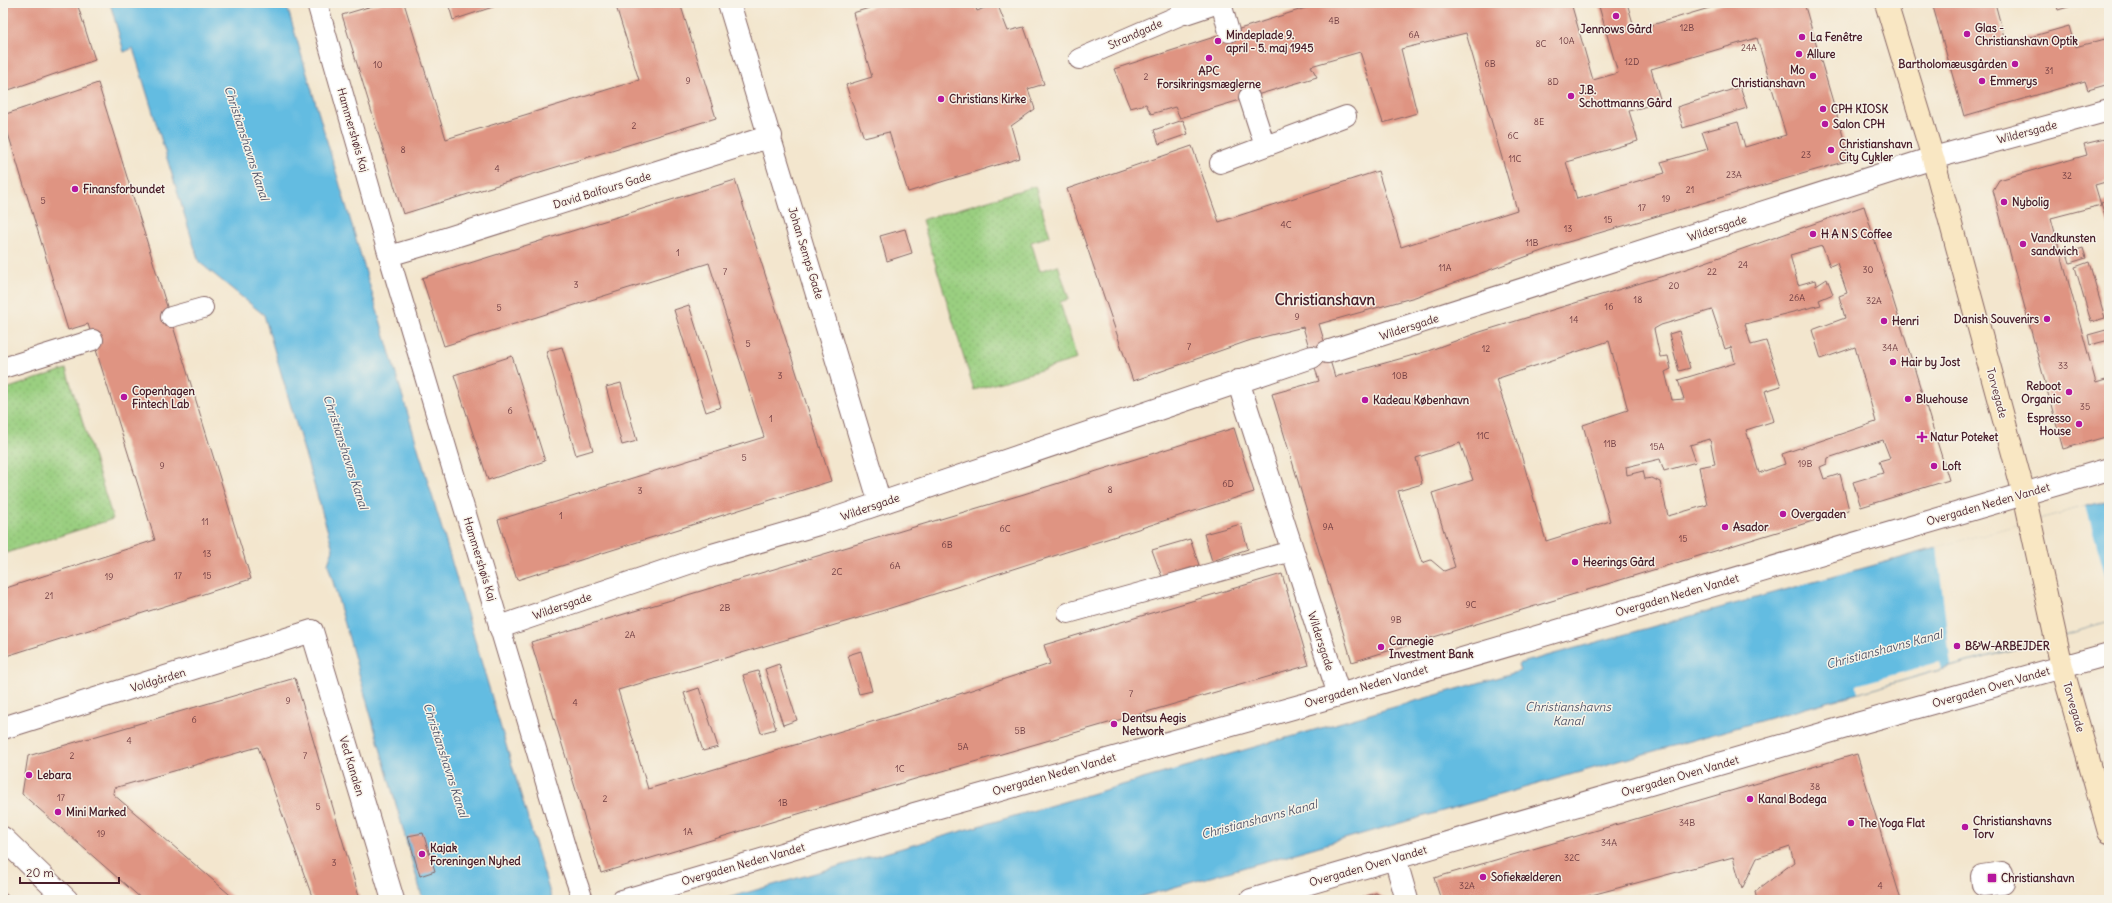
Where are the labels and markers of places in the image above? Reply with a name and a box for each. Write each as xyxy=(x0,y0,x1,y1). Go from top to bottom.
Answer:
marker: Jennows Gård xyxy=(1611,11,1621,21)
place label: Glas - Christianshavn Optik xyxy=(1975,21,2078,49)
place label: Jennows Gård xyxy=(1580,22,1652,36)
place label: Mindeplade 9. april - 5. maj 1945 xyxy=(1226,28,1314,56)
marker: Glas - Christianshavn Optik xyxy=(1962,29,1972,39)
place label: La Fenêtre xyxy=(1810,30,1863,44)
marker: La Fenêtre xyxy=(1797,32,1807,42)
marker: Mindeplade 9. april - 5. maj 1945 xyxy=(1213,36,1223,46)
place label: Allure xyxy=(1807,47,1836,61)
marker: Allure xyxy=(1794,49,1804,59)
marker: APC Forsikringsmæglerne xyxy=(1204,53,1214,63)
place label: Bartholomæusgården xyxy=(1898,57,2008,72)
marker: Bartholomæusgården xyxy=(2010,59,2020,69)
place label: Mo Christianshavn xyxy=(1731,63,1806,90)
place label: APC Forsikringsmæglerne xyxy=(1157,64,1261,92)
marker: Mo Christianshavn xyxy=(1808,71,1818,81)
place label: Emmerys xyxy=(1990,74,2037,89)
marker: Emmerys xyxy=(1977,76,1987,86)
place label: J.B. Schottmanns Gård xyxy=(1579,83,1672,110)
marker: J.B. Schottmanns Gård xyxy=(1566,91,1576,101)
place label: Christians Kirke xyxy=(949,92,1026,106)
marker: Christians Kirke xyxy=(936,94,946,104)
place label: CPH KIOSK xyxy=(1831,102,1888,116)
marker: CPH KIOSK xyxy=(1818,104,1828,114)
place label: Salon CPH xyxy=(1833,117,1885,131)
marker: Salon CPH xyxy=(1820,119,1830,129)
place label: Christianshavn City Cykler xyxy=(1839,137,1913,165)
marker: Christianshavn City Cykler xyxy=(1826,145,1836,155)
place label: Finansforbundet xyxy=(83,182,165,196)
marker: Finansforbundet xyxy=(70,184,80,194)
place label: Nybolig xyxy=(2012,195,2049,210)
marker: Nybolig xyxy=(1999,197,2009,207)
place label: H A N S Coffee xyxy=(1821,227,1892,241)
marker: H A N S Coffee xyxy=(1808,229,1818,239)
place label: Vandkunsten sandwich xyxy=(2031,231,2096,258)
marker: Vandkunsten sandwich xyxy=(2018,239,2028,249)
place label: Danish Souvenirs xyxy=(1954,312,2039,326)
place label: Henri xyxy=(1892,314,1919,328)
marker: Danish Souvenirs xyxy=(2042,314,2052,324)
marker: Henri xyxy=(1879,316,1889,326)
place label: Hair by Jost xyxy=(1901,355,1960,370)
marker: Hair by Jost xyxy=(1888,357,1898,367)
place label: Reboot Organic xyxy=(2021,379,2061,407)
place label: Copenhagen Fintech Lab xyxy=(132,384,196,411)
marker: Reboot Organic xyxy=(2064,387,2074,397)
marker: Copenhagen Fintech Lab xyxy=(119,392,129,402)
place label: Bluehouse xyxy=(1916,392,1968,406)
place label: Kadeau København xyxy=(1373,393,1470,407)
marker: Bluehouse xyxy=(1903,394,1913,404)
marker: Kadeau København xyxy=(1360,395,1370,405)
place label: Espresso House xyxy=(2027,411,2071,438)
marker: Espresso House xyxy=(2074,419,2084,429)
place label: Natur Poteket xyxy=(1930,430,1998,444)
marker: Natur Poteket xyxy=(1917,432,1927,442)
place label: Loft xyxy=(1942,459,1962,473)
marker: Loft xyxy=(1929,461,1939,471)
place label: Overgaden xyxy=(1791,507,1847,522)
marker: Overgaden xyxy=(1778,509,1788,519)
place label: Asador xyxy=(1733,520,1769,534)
marker: Asador xyxy=(1720,522,1730,532)
place label: Heerings Gård xyxy=(1583,555,1655,570)
marker: Heerings Gård xyxy=(1570,557,1580,567)
place label: Carnegie Investment Bank xyxy=(1389,634,1474,661)
place label: B&W-ARBEJDER xyxy=(1965,639,2050,653)
marker: B&W-ARBEJDER xyxy=(1952,641,1962,651)
marker: Carnegie Investment Bank xyxy=(1376,642,1386,652)
place label: Dentsu Aegis Network xyxy=(1122,711,1186,738)
marker: Dentsu Aegis Network xyxy=(1109,719,1119,729)
place label: Lebara xyxy=(37,768,72,782)
marker: Lebara xyxy=(24,770,34,780)
place label: Kanal Bodega xyxy=(1758,792,1828,807)
marker: Kanal Bodega xyxy=(1745,794,1755,804)
place label: Mini Marked xyxy=(66,805,127,819)
marker: Mini Marked xyxy=(53,807,63,817)
place label: Christianshavns Torv xyxy=(1973,814,2052,841)
place label: The Yoga Flat xyxy=(1859,816,1925,831)
marker: The Yoga Flat xyxy=(1846,818,1856,828)
marker: Christianshavns Torv xyxy=(1960,822,1970,832)
place label: Kajak Foreningen Nyhed xyxy=(430,841,521,869)
marker: Kajak Foreningen Nyhed xyxy=(417,849,427,859)
place label: Sofiekælderen xyxy=(1491,870,1562,884)
place label: Christianshavn xyxy=(2001,871,2075,885)
marker: Sofiekælderen xyxy=(1478,872,1488,882)
marker: Christianshavn xyxy=(1986,872,1998,884)

